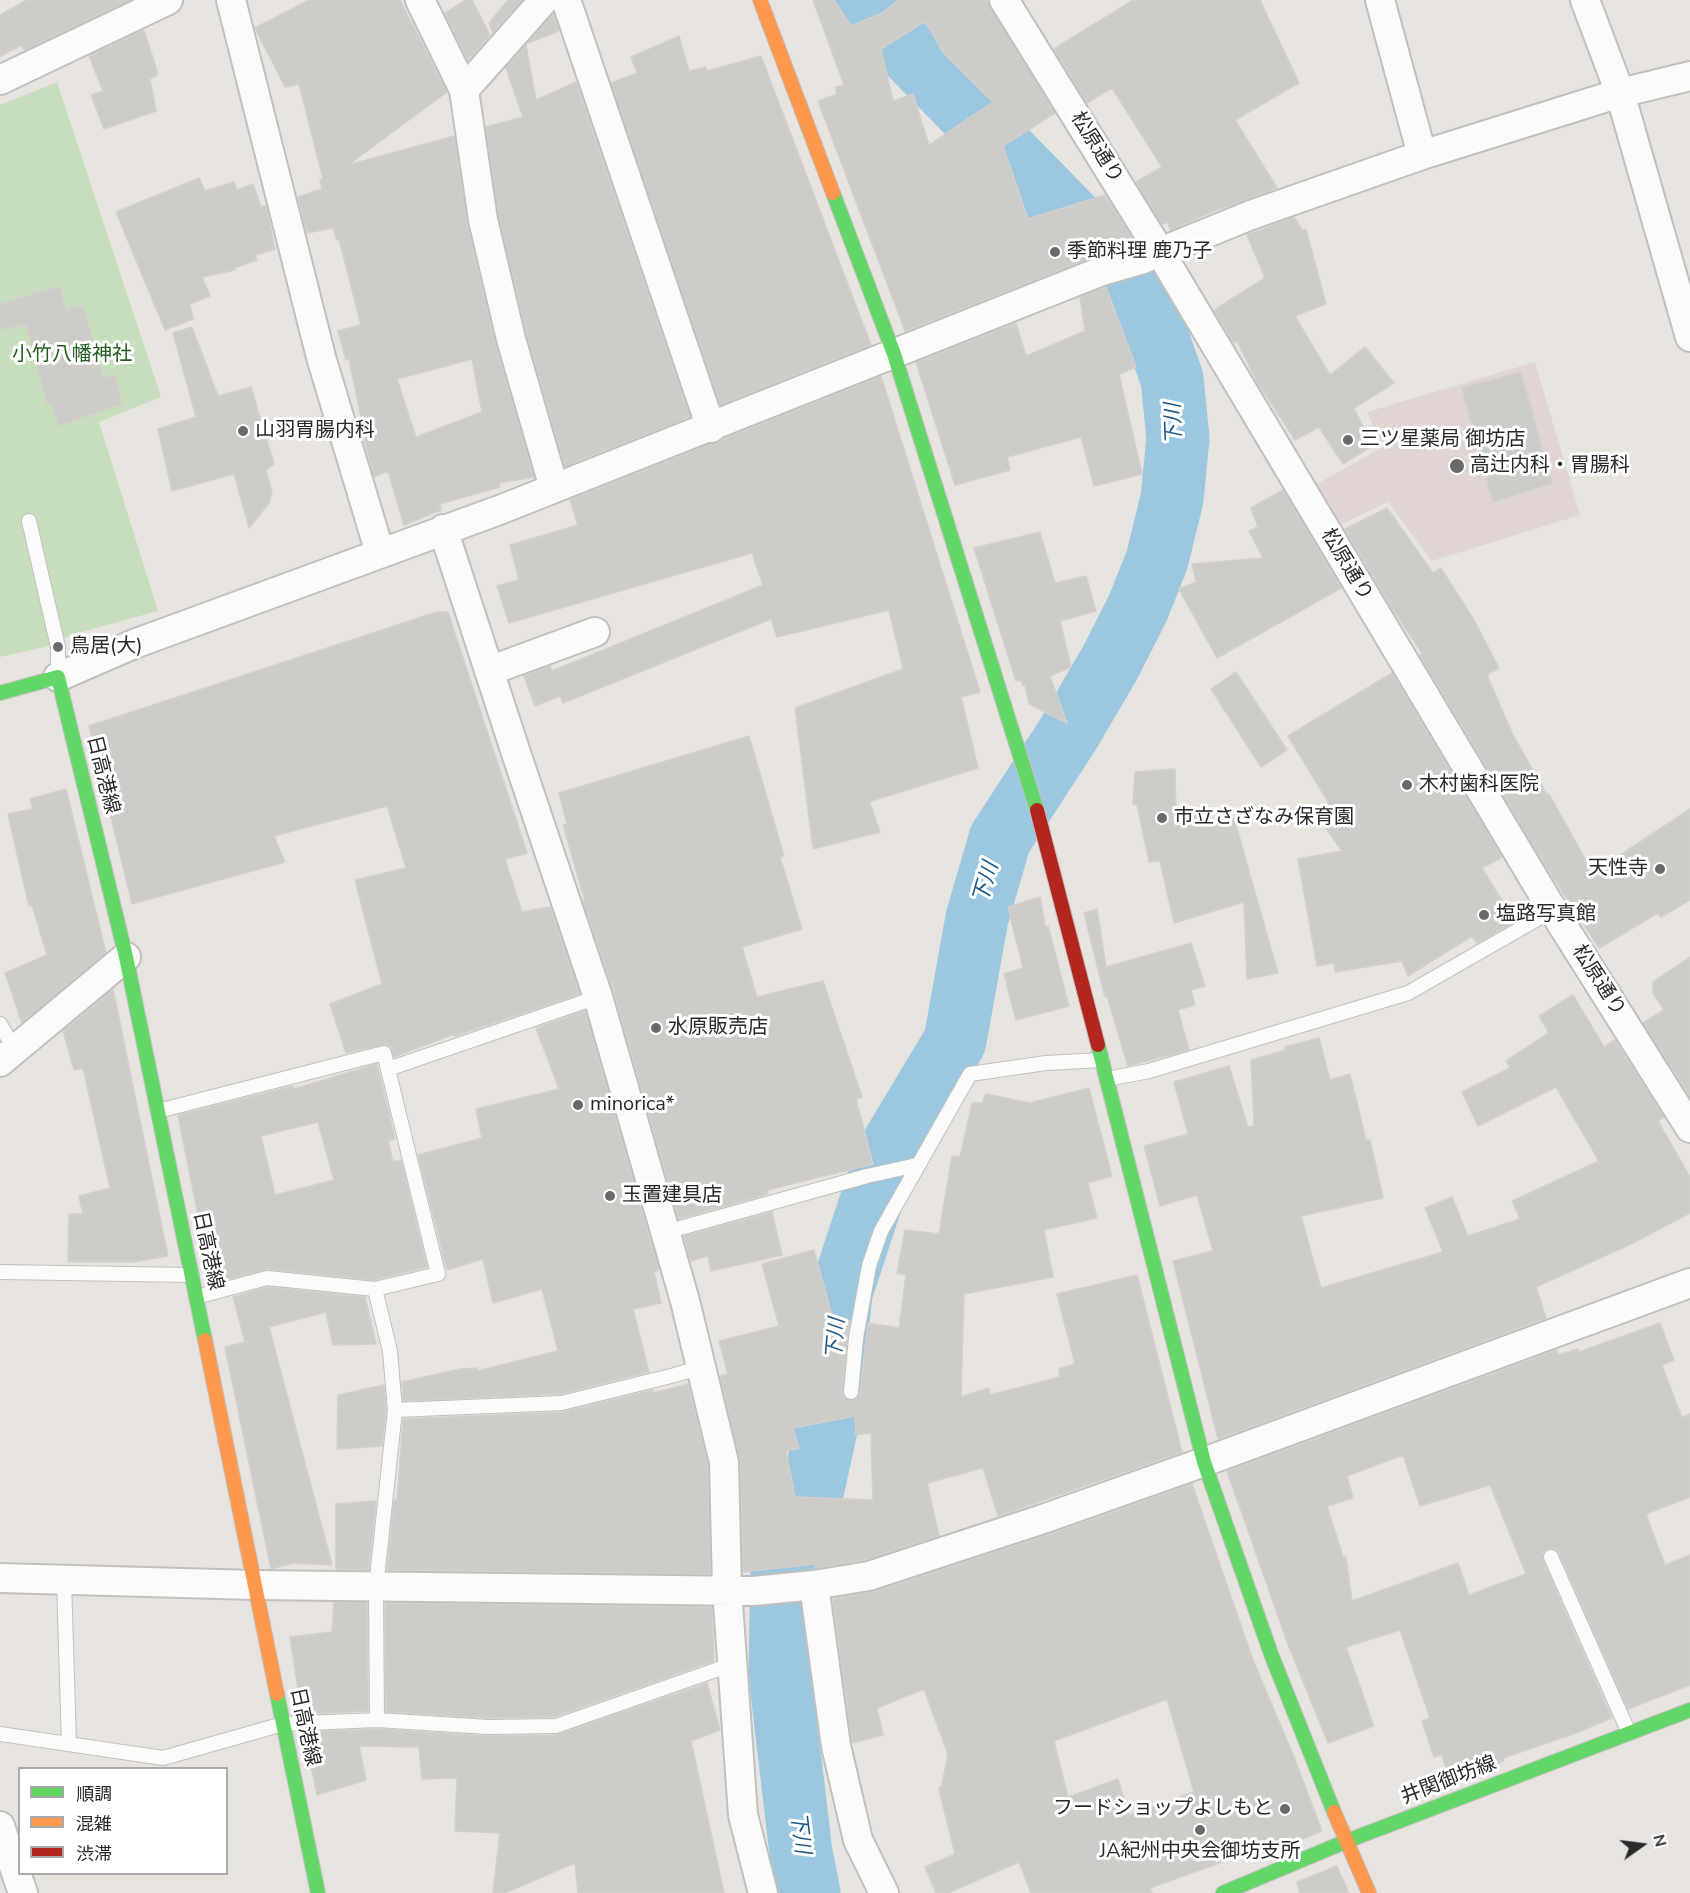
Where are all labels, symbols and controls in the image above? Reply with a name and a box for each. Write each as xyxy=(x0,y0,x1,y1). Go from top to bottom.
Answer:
street label: 松原通り xyxy=(1065,108,1127,188)
place label: 季節料理 鹿乃子 xyxy=(1067,240,1212,264)
marker: 季節料理 鹿乃子 xyxy=(1048,245,1062,259)
park label: 小竹八幡神社 xyxy=(12,343,132,367)
water label: 下川 xyxy=(1162,403,1188,445)
place label: 山羽胃腸内科 xyxy=(255,419,375,443)
marker: 山羽胃腸内科 xyxy=(236,424,250,438)
place label: 三ツ星薬局 御坊店 xyxy=(1360,428,1525,452)
marker: 三ツ星薬局 御坊店 xyxy=(1341,433,1355,447)
place label: 高辻内科・胃腸科 xyxy=(1470,454,1630,478)
marker: 高辻内科・胃腸科 xyxy=(1448,457,1466,475)
street label: 松原通り xyxy=(1315,525,1377,605)
place label: 鳥居(大) xyxy=(70,635,143,659)
marker: 鳥居(大) xyxy=(51,640,65,654)
street label: 日高港線 xyxy=(81,733,123,817)
place label: 木村歯科医院 xyxy=(1419,773,1539,797)
marker: 木村歯科医院 xyxy=(1400,778,1414,792)
place label: 市立さざなみ保育園 xyxy=(1174,806,1354,830)
marker: 市立さざなみ保育園 xyxy=(1155,811,1169,825)
place label: 天性寺 xyxy=(1588,857,1648,881)
water label: 下川 xyxy=(969,859,1005,907)
marker: 天性寺 xyxy=(1653,862,1667,876)
place label: 塩路写真館 xyxy=(1496,903,1596,927)
marker: 塩路写真館 xyxy=(1477,908,1491,922)
street label: 松原通り xyxy=(1566,941,1630,1021)
place label: 水原販売店 xyxy=(668,1016,768,1040)
marker: 水原販売店 xyxy=(649,1021,663,1035)
place label: minorica* xyxy=(590,1093,675,1117)
marker: minorica* xyxy=(571,1098,585,1112)
place label: 玉置建具店 xyxy=(622,1184,722,1208)
marker: 玉置建具店 xyxy=(603,1189,617,1203)
street label: 日高港線 xyxy=(187,1209,227,1293)
water label: 下川 xyxy=(823,1317,851,1361)
street label: 日高港線 xyxy=(284,1685,324,1769)
street label: 井関御坊線 xyxy=(1398,1752,1500,1810)
legend xyxy=(18,1767,228,1875)
text: 順調 xyxy=(76,1782,112,1806)
place label: フードショップよしもと xyxy=(1053,1797,1273,1821)
marker: フードショップよしもと xyxy=(1278,1802,1292,1816)
water label: 下川 xyxy=(784,1811,814,1855)
text: 混雑 xyxy=(76,1812,112,1836)
north arrow xyxy=(1612,1815,1672,1875)
marker: JA紀州中央会御坊支所 xyxy=(1193,1823,1207,1837)
text: N xyxy=(1647,1832,1672,1849)
place label: JA紀州中央会御坊支所 xyxy=(1099,1840,1301,1864)
text: 渋滞 xyxy=(76,1842,112,1866)

